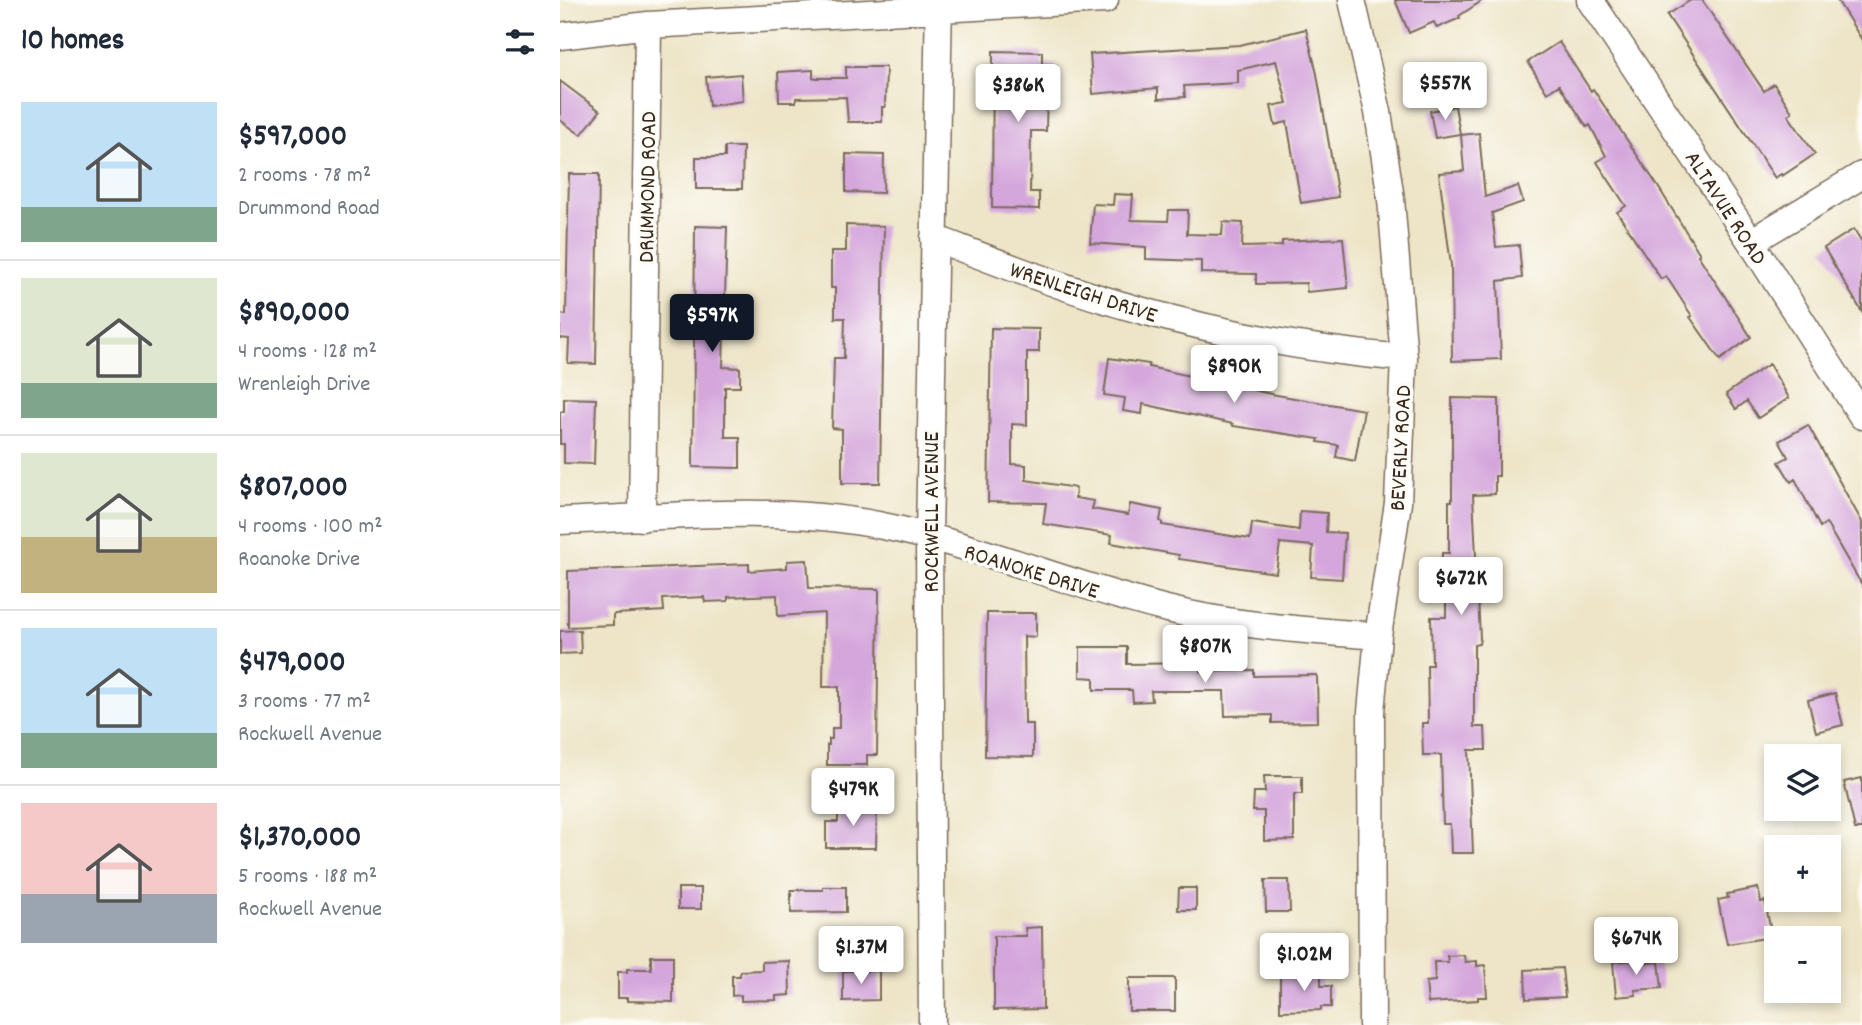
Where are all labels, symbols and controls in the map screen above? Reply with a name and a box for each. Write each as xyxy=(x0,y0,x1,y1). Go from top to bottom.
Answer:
text: 10 homes xyxy=(21,21,124,64)
icon: filters xyxy=(501,23,539,61)
pin: $557K xyxy=(1396,62,1494,122)
pin: $386K xyxy=(969,64,1067,124)
text: $557K xyxy=(1419,68,1471,101)
text: $386K xyxy=(992,70,1045,103)
street label: DRUMMOND ROAD xyxy=(632,111,667,263)
text: $597,000 xyxy=(238,117,347,160)
icon: home xyxy=(77,130,161,214)
street label: ALTAVUE ROAD xyxy=(1675,145,1773,273)
text: 2 rooms · 78 m² xyxy=(238,160,371,193)
text: Drummond Road xyxy=(238,193,380,226)
street label: WRENLEIGH DRIVE xyxy=(1005,255,1162,334)
text: $890,000 xyxy=(238,293,350,336)
pin: $597K xyxy=(663,294,761,354)
text: $597K xyxy=(686,300,738,333)
icon: home xyxy=(77,306,161,390)
text: 4 rooms · 128 m² xyxy=(238,336,377,369)
pin: $890K xyxy=(1185,346,1283,405)
text: $890K xyxy=(1207,351,1261,384)
text: Wrenleigh Drive xyxy=(238,369,370,402)
street label: BEVERLY ROAD xyxy=(1383,384,1422,512)
street label: ROCKWELL AVENUE xyxy=(917,431,950,593)
text: $807,000 xyxy=(238,468,348,511)
icon: home xyxy=(77,481,161,565)
text: 4 rooms · 100 m² xyxy=(238,511,383,544)
street label: ROANOKE DRIVE xyxy=(959,537,1103,610)
text: Roanoke Drive xyxy=(238,544,360,577)
pin: $672K xyxy=(1412,558,1510,617)
text: $672K xyxy=(1435,563,1487,596)
pin: $807K xyxy=(1156,626,1254,685)
text: $807K xyxy=(1179,631,1231,664)
text: $479,000 xyxy=(238,643,346,686)
icon: home xyxy=(77,656,161,740)
text: 3 rooms · 77 m² xyxy=(238,686,371,719)
text: Rockwell Avenue xyxy=(238,719,382,752)
map controls xyxy=(1764,744,1841,1003)
button: layers xyxy=(1764,744,1841,821)
pin: $479K xyxy=(804,768,902,828)
text: $479K xyxy=(827,774,879,807)
text: $1,370,000 xyxy=(238,818,361,861)
icon: home xyxy=(77,831,161,915)
button: + xyxy=(1764,835,1841,912)
text: 5 rooms · 188 m² xyxy=(238,861,377,894)
text: Rockwell Avenue xyxy=(238,894,382,927)
pin: $674K xyxy=(1587,918,1685,977)
text: $674K xyxy=(1610,923,1662,956)
pin: $1.37M xyxy=(804,926,918,986)
button: − xyxy=(1764,926,1841,1003)
text: $1.37M xyxy=(834,932,888,965)
pin: $1.02M xyxy=(1247,934,1361,993)
text: $1.02M xyxy=(1276,939,1332,972)

